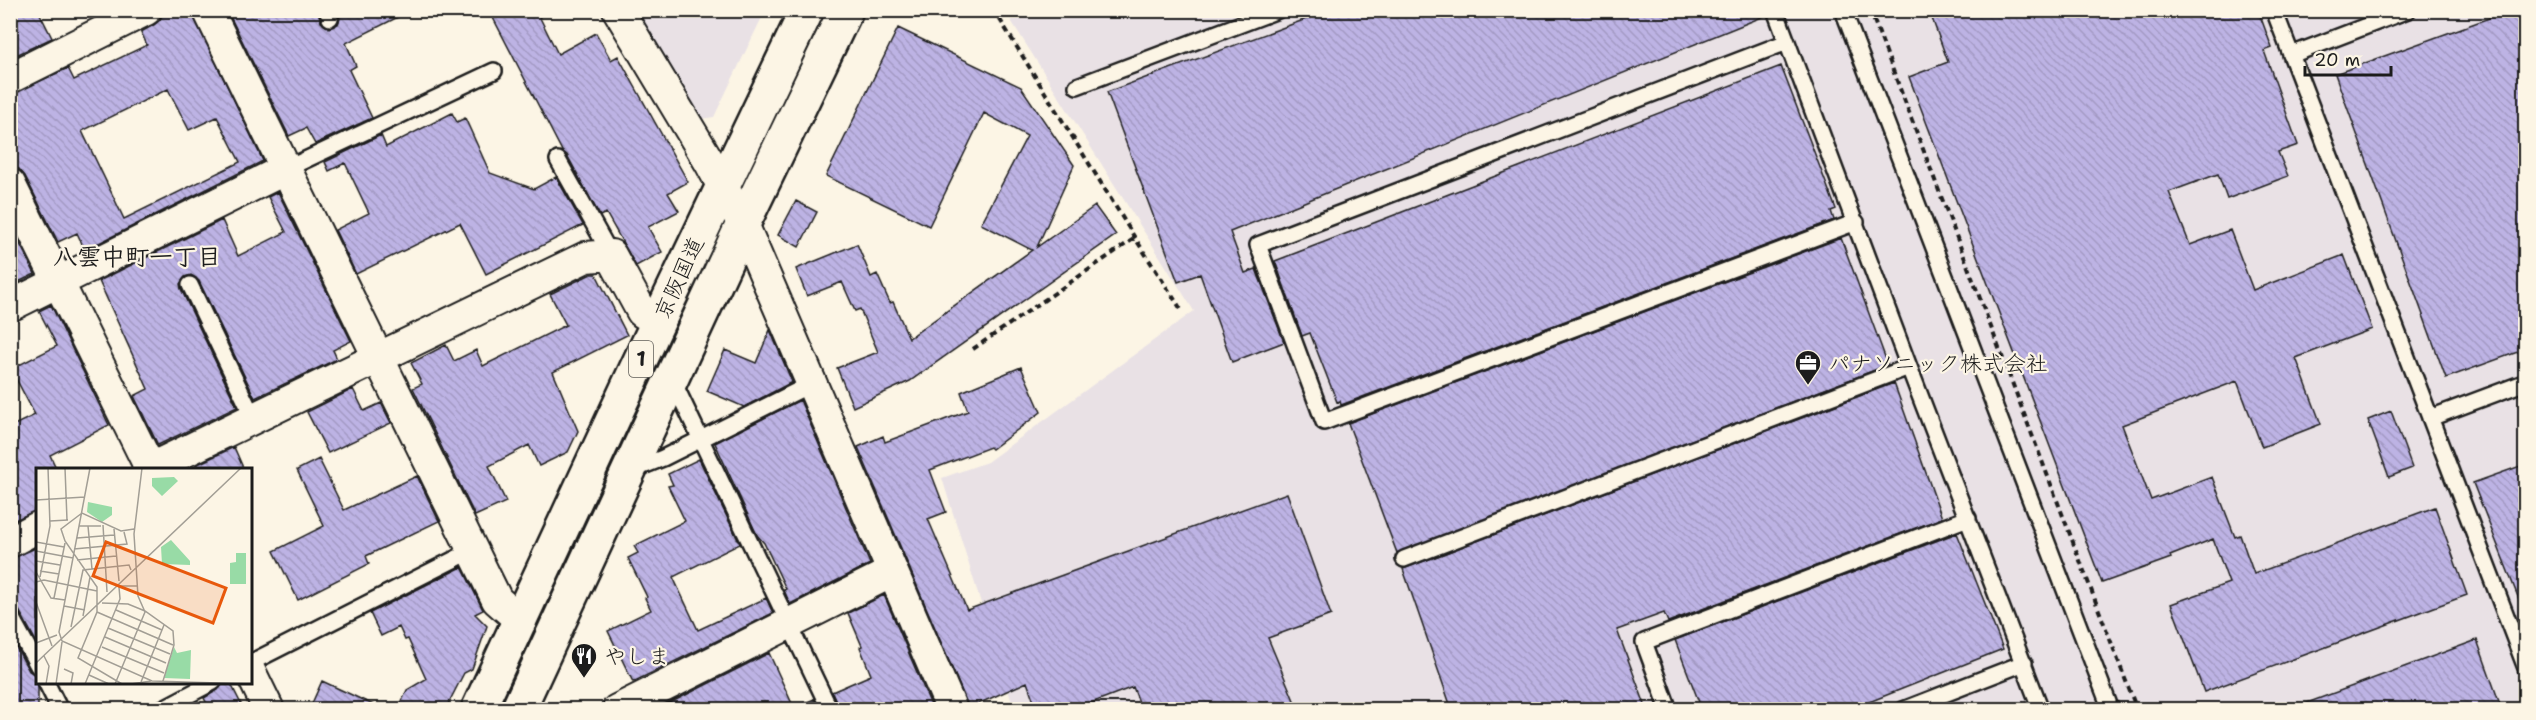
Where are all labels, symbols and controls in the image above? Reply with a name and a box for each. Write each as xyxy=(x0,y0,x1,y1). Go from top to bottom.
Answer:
scale bar xyxy=(2305,39,2390,77)
text: 20 m xyxy=(2314,48,2360,72)
street label: 京阪国道 xyxy=(647,232,711,324)
district label: 八雲中町一丁目 xyxy=(53,241,221,273)
road number: 1 xyxy=(629,341,653,377)
office icon: パナソニック株式会社 xyxy=(1793,348,1823,386)
place label: パナソニック株式会社 xyxy=(1828,349,2048,378)
inset map xyxy=(36,468,252,684)
restaurant icon: やしま xyxy=(569,641,599,679)
place label: やしま xyxy=(604,642,670,671)

